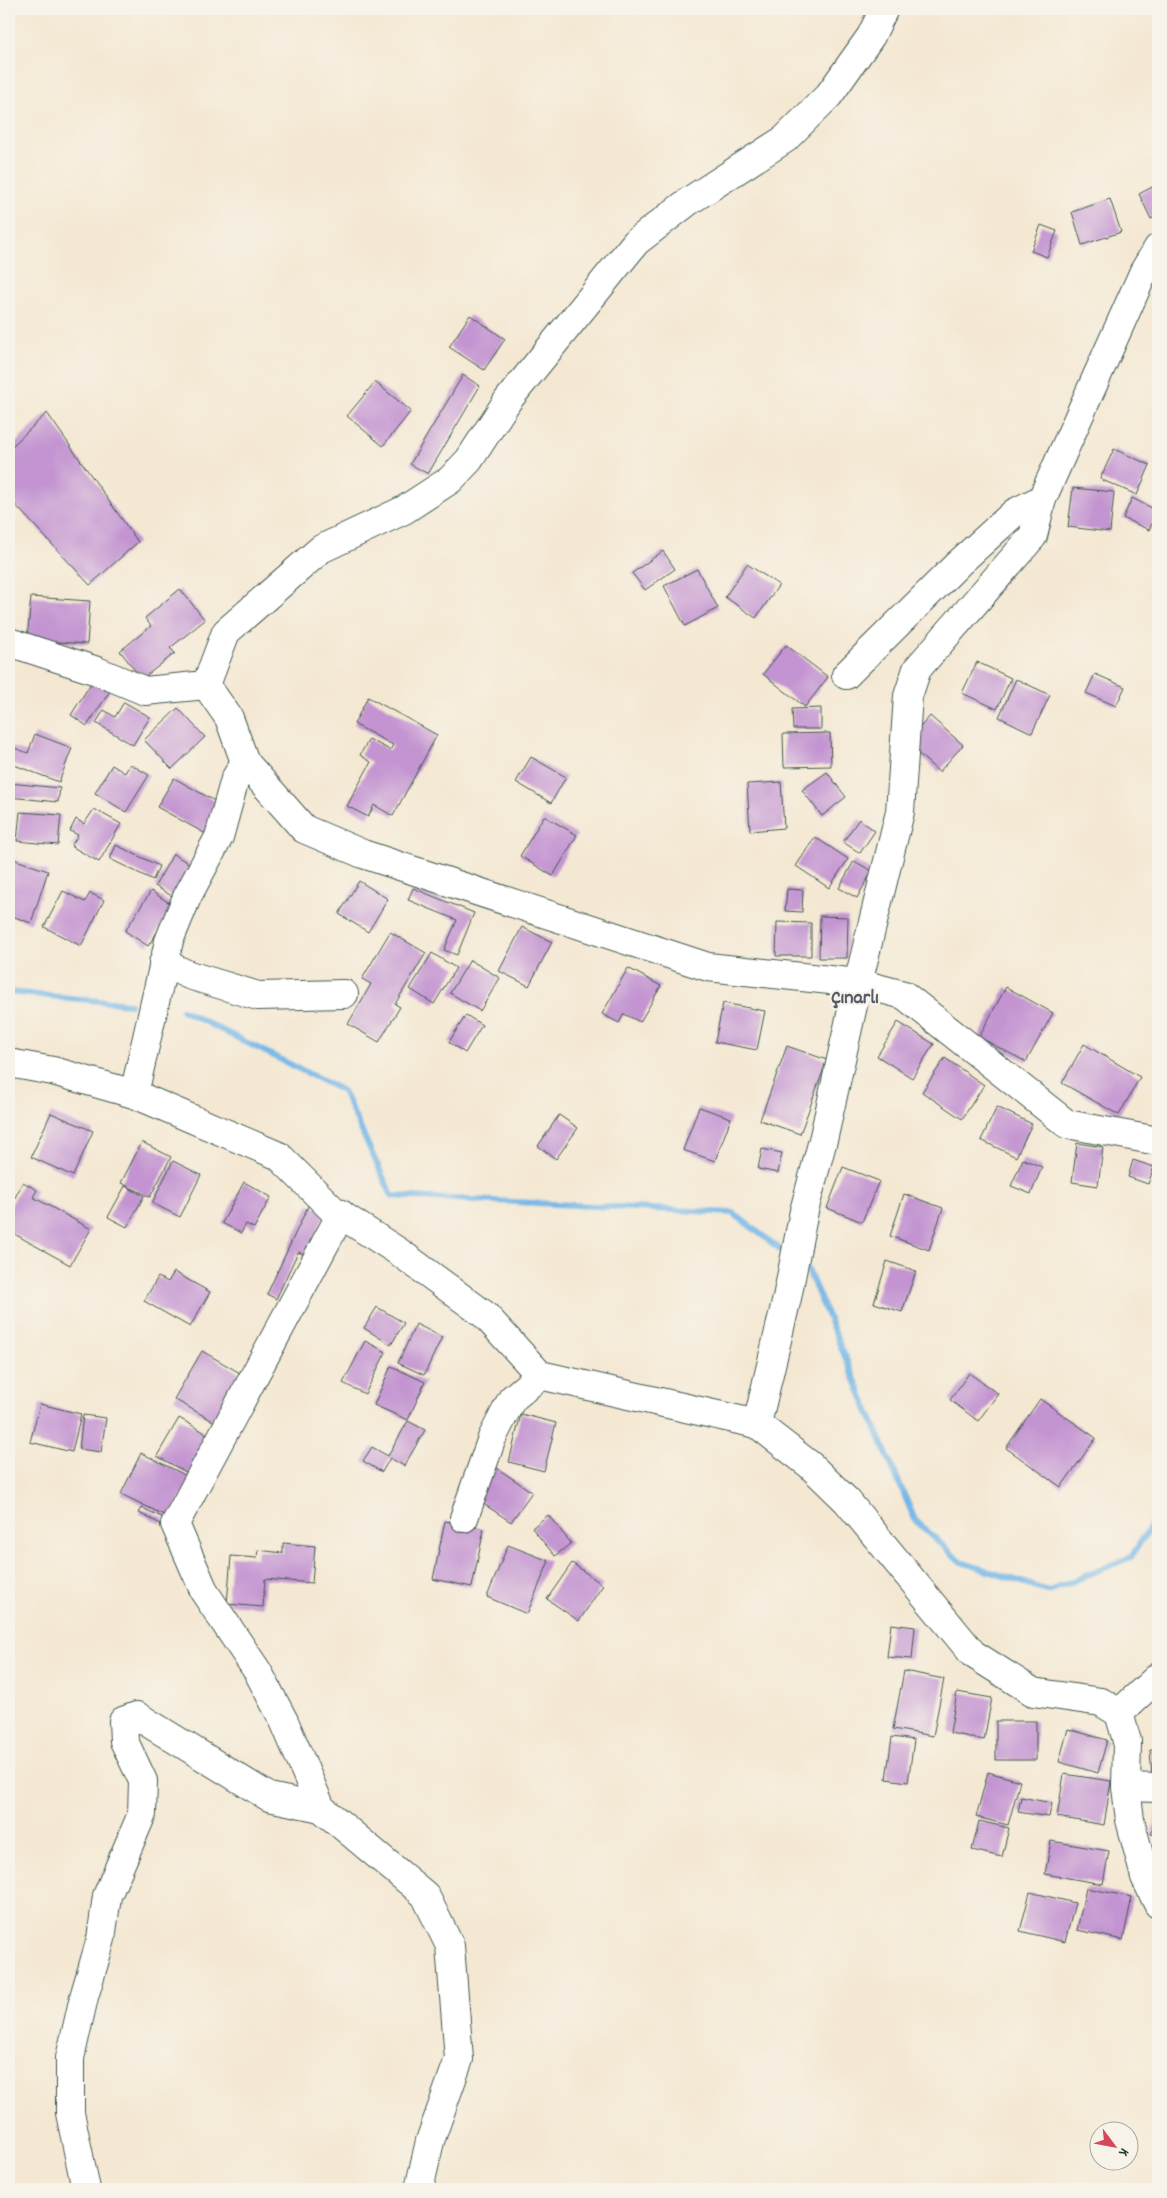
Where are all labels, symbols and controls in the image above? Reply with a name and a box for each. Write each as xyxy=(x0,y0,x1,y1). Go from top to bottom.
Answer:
district label: Çınarlı xyxy=(831,985,879,1013)
north arrow xyxy=(1090,2120,1140,2170)
text: K xyxy=(1113,2144,1134,2160)

